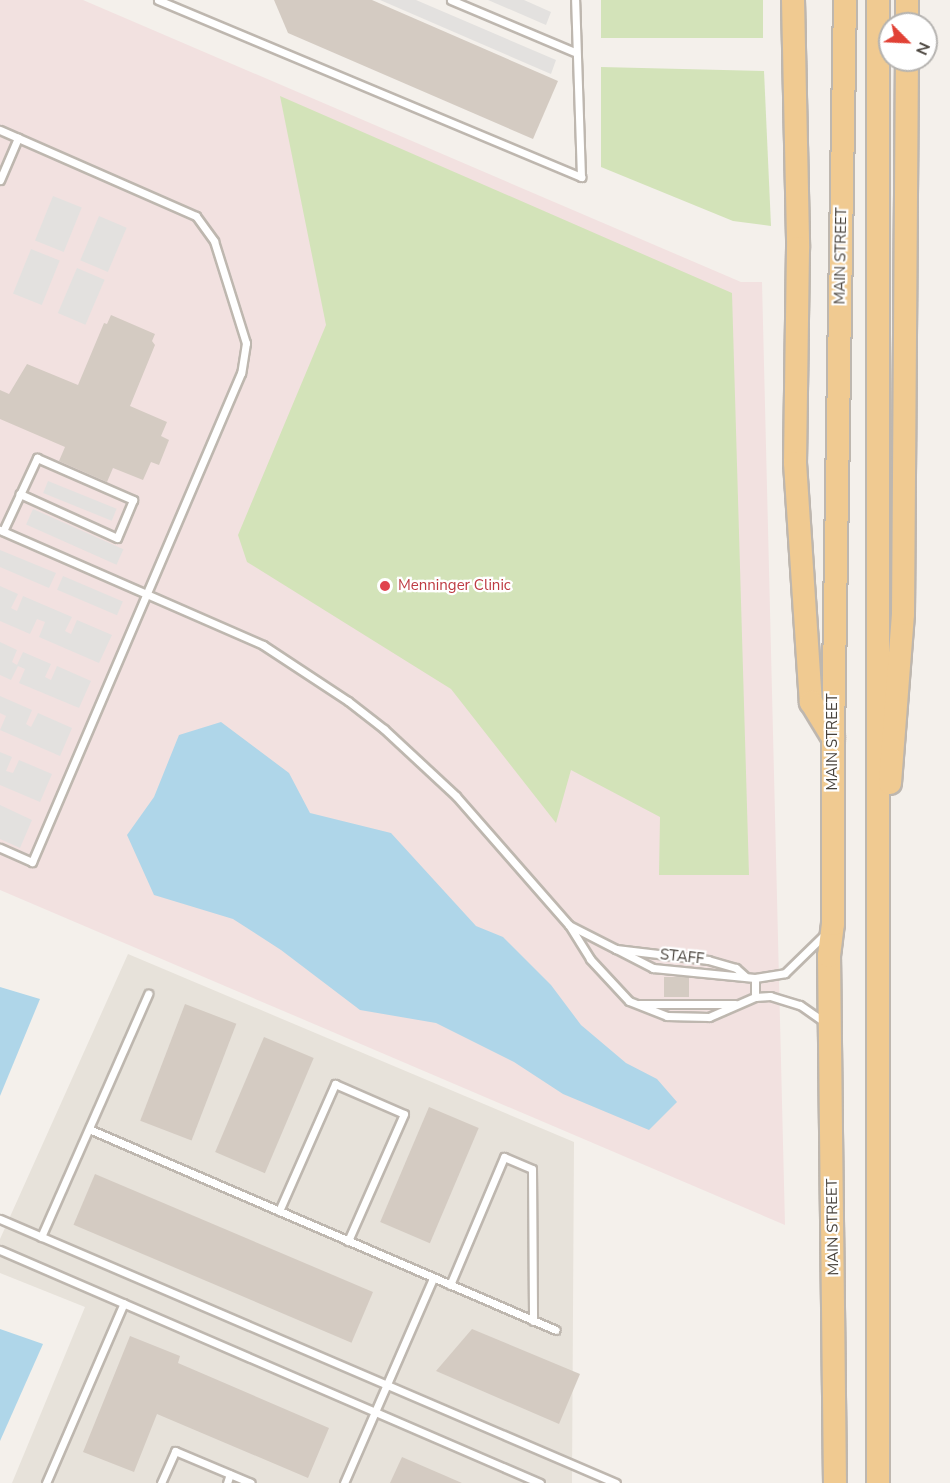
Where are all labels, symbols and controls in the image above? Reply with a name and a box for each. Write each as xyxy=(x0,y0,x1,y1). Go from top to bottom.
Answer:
north arrow xyxy=(878,12,938,72)
text: N xyxy=(910,39,935,58)
street label: MAIN STREET xyxy=(831,207,851,305)
marker: Menninger Clinic xyxy=(376,577,394,595)
place label: Menninger Clinic xyxy=(398,577,511,595)
street label: MAIN STREET xyxy=(824,694,842,790)
street label: STAFF xyxy=(659,946,705,968)
street label: MAIN STREET xyxy=(823,1178,843,1276)

